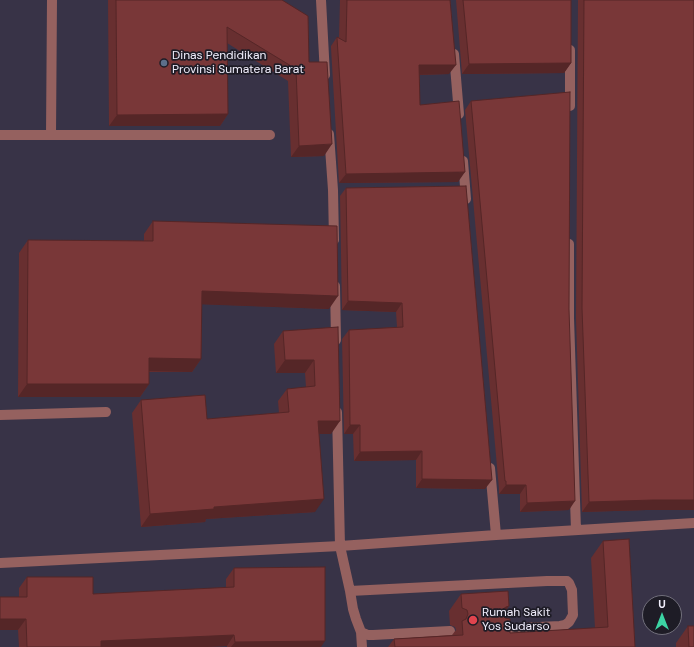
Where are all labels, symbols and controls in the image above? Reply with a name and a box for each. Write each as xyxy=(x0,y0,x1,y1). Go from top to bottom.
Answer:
place label: Dinas Pendidikan Provinsi Sumatera Barat xyxy=(172,49,304,77)
marker: Dinas Pendidikan Provinsi Sumatera Barat xyxy=(159,58,169,68)
north arrow xyxy=(642,595,682,635)
text: U xyxy=(658,597,666,611)
place label: Rumah Sakit Yos Sudarso xyxy=(482,606,550,634)
marker: Rumah Sakit Yos Sudarso xyxy=(467,614,479,626)

